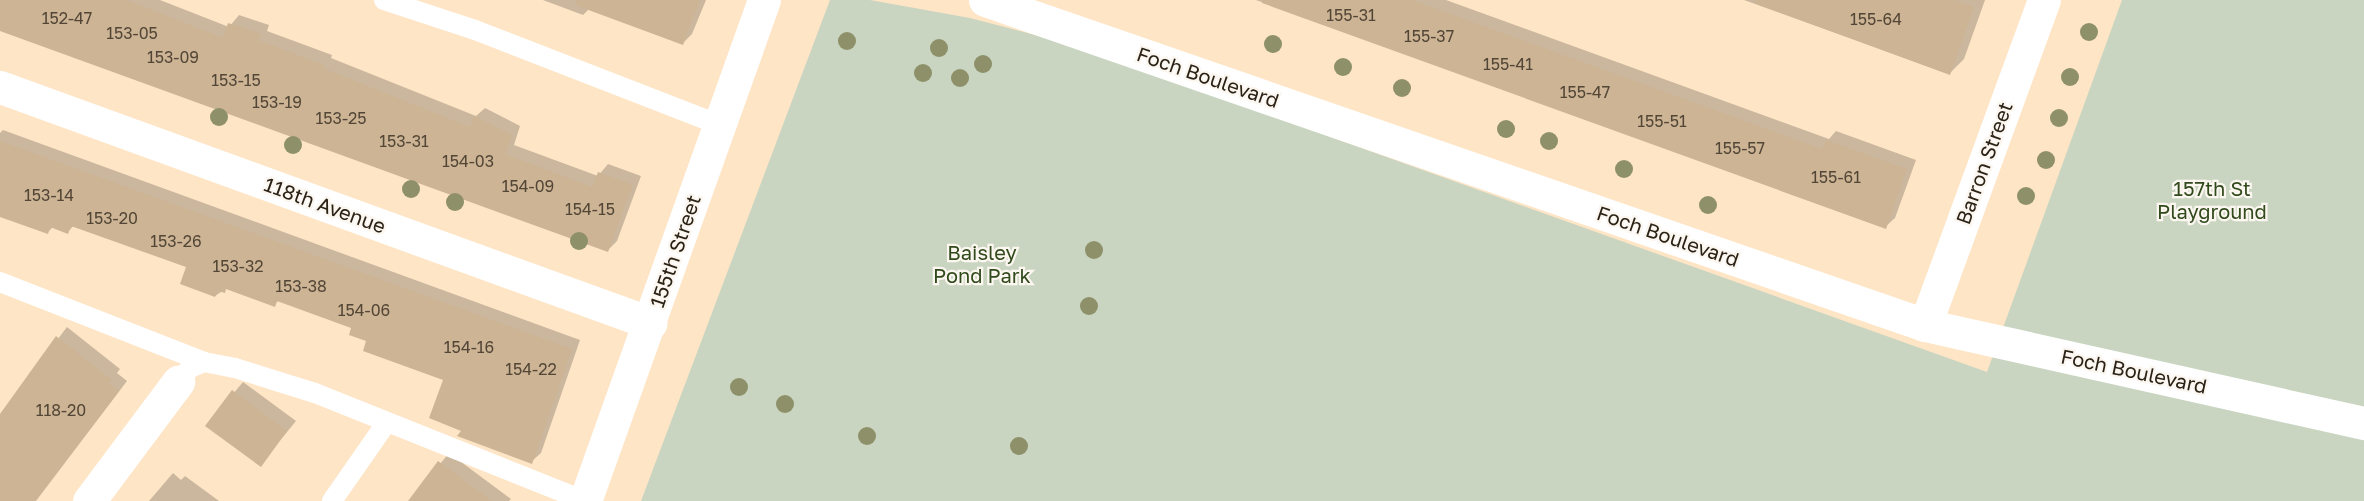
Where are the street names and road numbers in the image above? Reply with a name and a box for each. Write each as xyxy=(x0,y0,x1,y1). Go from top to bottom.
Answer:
street label: Foch Boulevard xyxy=(1134,41,1282,113)
street label: Barron Street xyxy=(1951,98,2017,228)
street label: 118th Avenue xyxy=(261,172,389,238)
street label: 155th Street xyxy=(645,192,705,310)
street label: Foch Boulevard xyxy=(1594,200,1742,272)
street label: Foch Boulevard xyxy=(2059,344,2209,398)

